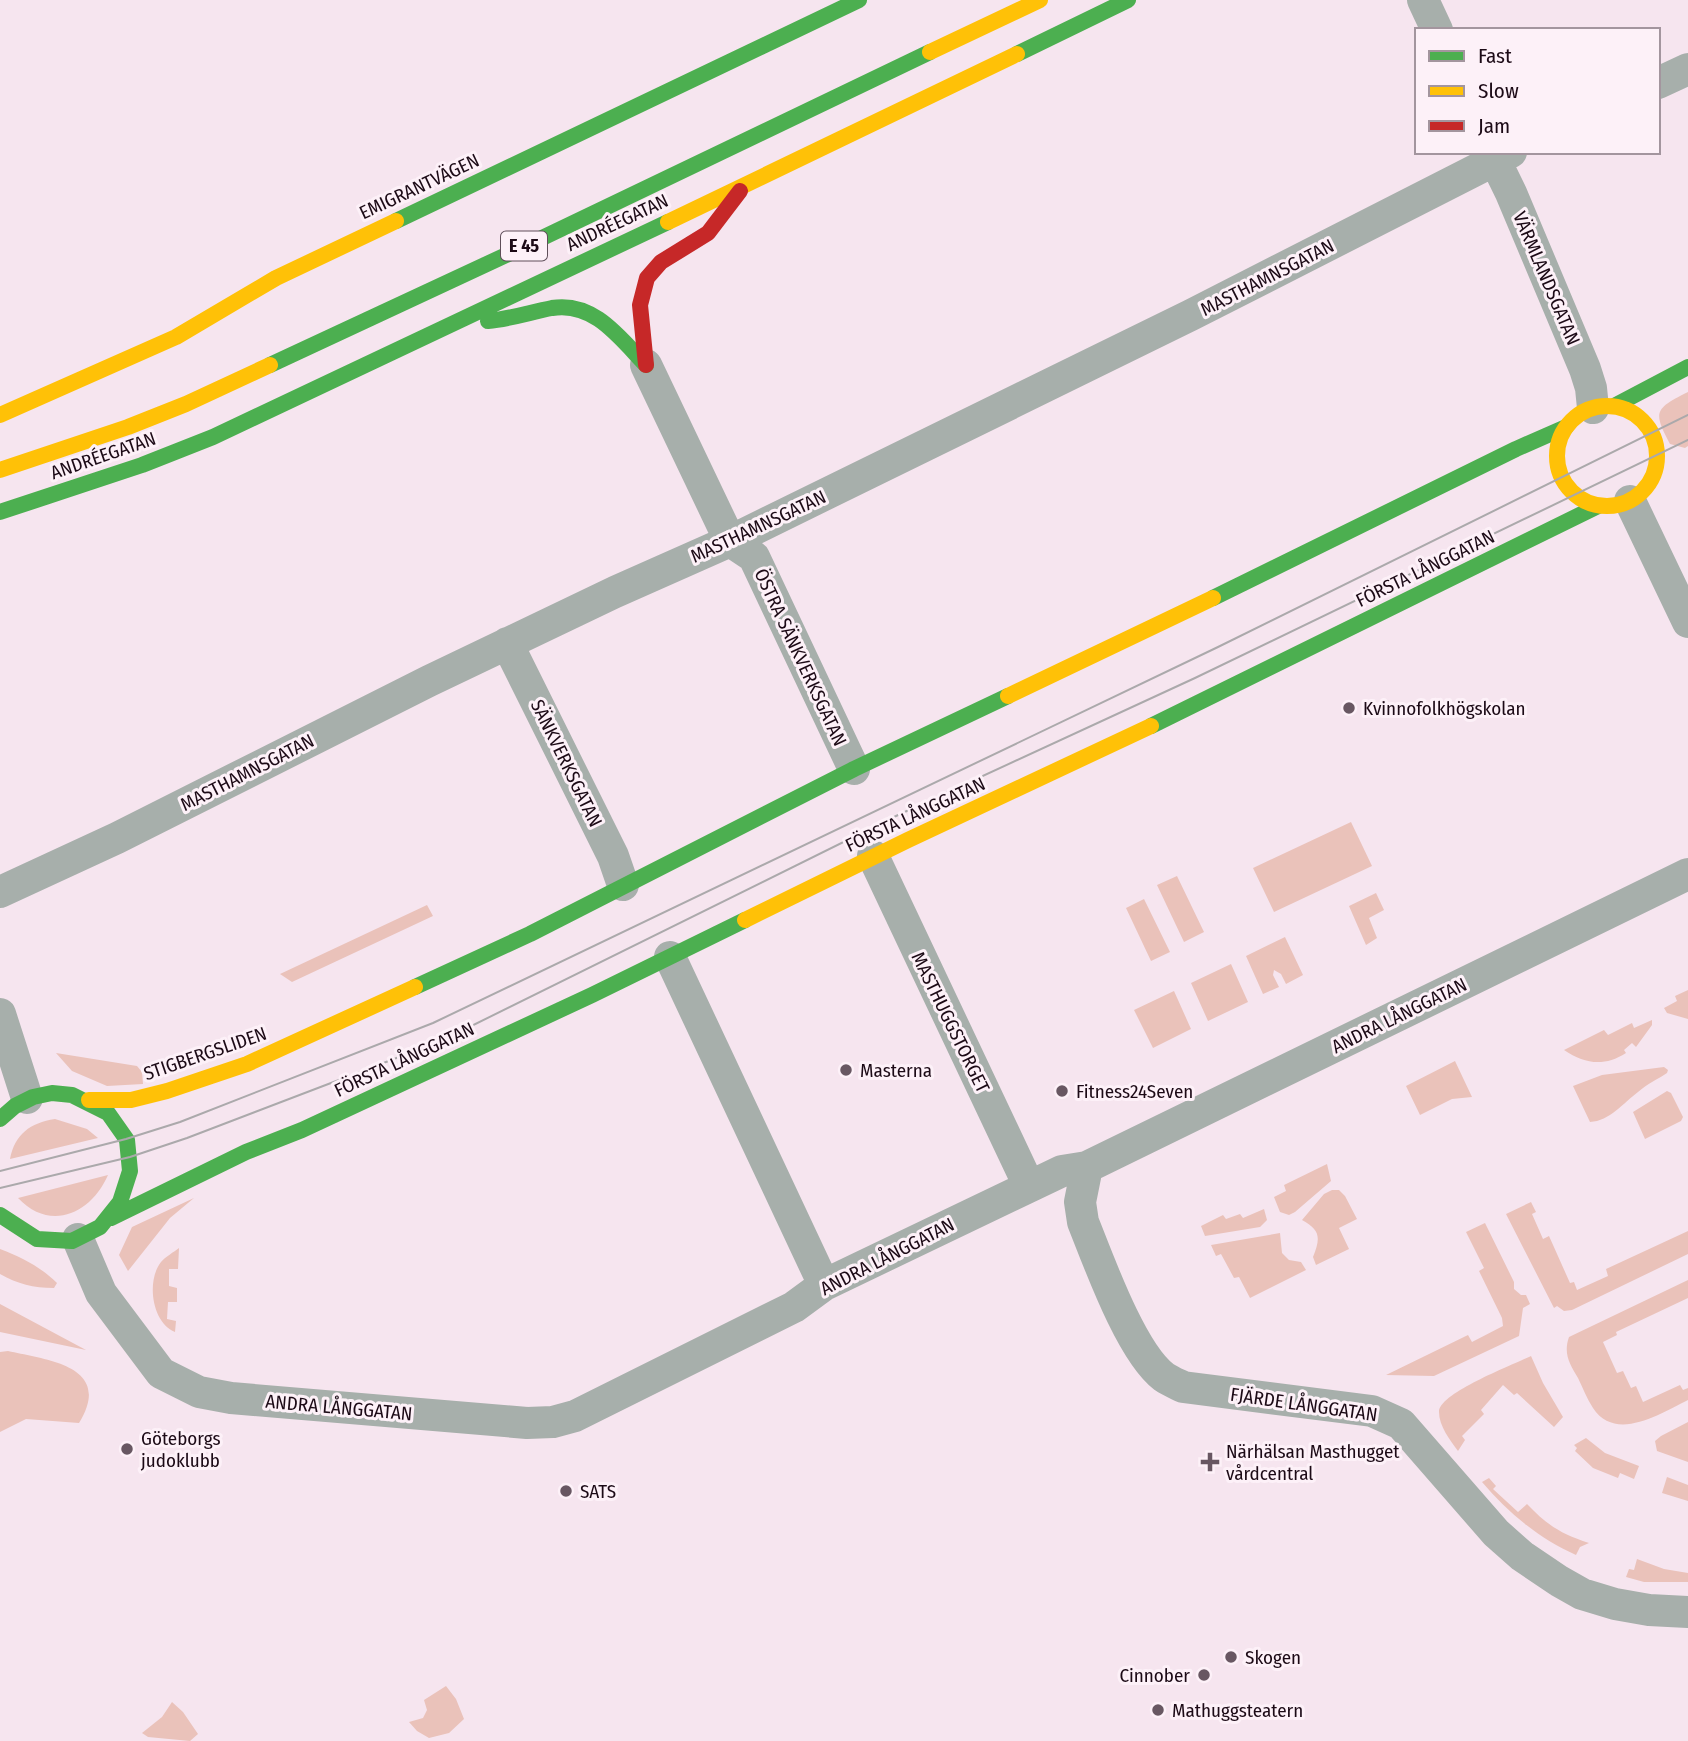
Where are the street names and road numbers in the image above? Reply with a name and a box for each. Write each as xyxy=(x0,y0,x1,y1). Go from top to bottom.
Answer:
street label: EMIGRANTVÄGEN xyxy=(356,149,483,224)
street label: ANDRÉEGATAN xyxy=(563,189,672,256)
street label: VÄRMLANDSGATAN xyxy=(1508,208,1585,348)
road number: E 45 xyxy=(501,232,547,260)
street label: MASTHAMNSGATAN xyxy=(1197,234,1338,321)
street label: ANDRÉEGATAN xyxy=(47,427,159,484)
street label: MASTHAMNSGATAN xyxy=(687,485,830,568)
street label: FÖRSTA LÅNGGATAN xyxy=(1352,525,1498,612)
street label: ÖSTRA SÄNKVERKSGATAN xyxy=(749,565,852,750)
street label: SÄNKVERKSGATAN xyxy=(526,696,607,830)
street label: MASTHAMNSGATAN xyxy=(177,729,318,816)
street label: FÖRSTA LÅNGGATAN xyxy=(842,772,989,857)
street label: MASTHUGGSTORGET xyxy=(907,948,995,1096)
street label: ANDRA LÅNGGATAN xyxy=(1328,973,1471,1058)
street label: FÖRSTA LÅNGGATAN xyxy=(331,1017,478,1102)
street label: STIGBERGSLIDEN xyxy=(141,1022,270,1085)
street label: ANDRA LÅNGGATAN xyxy=(816,1213,958,1300)
street label: FJÄRDE LÅNGGATAN xyxy=(1229,1383,1379,1426)
street label: ANDRA LÅNGGATAN xyxy=(264,1390,413,1425)

